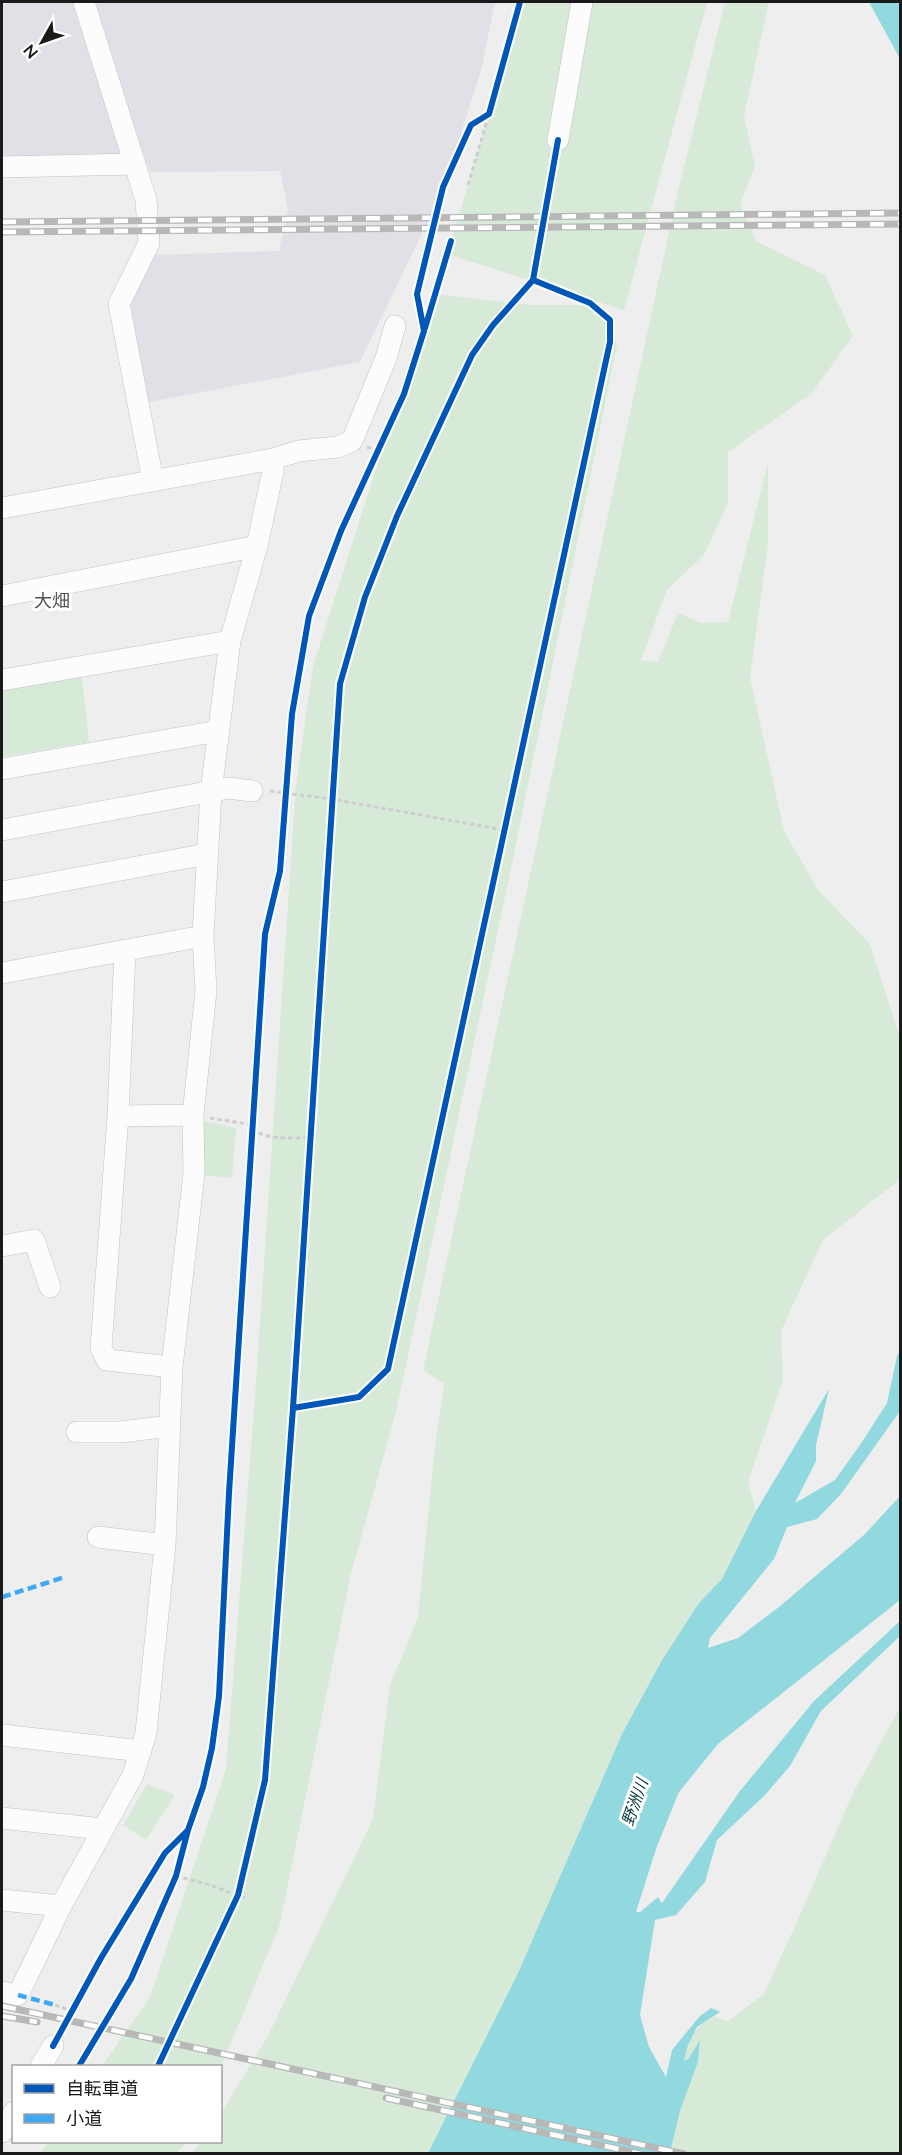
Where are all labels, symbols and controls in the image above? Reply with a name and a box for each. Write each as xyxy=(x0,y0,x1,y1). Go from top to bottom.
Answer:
north arrow xyxy=(12,12,72,72)
text: N xyxy=(19,41,41,63)
district label: 大畑 xyxy=(34,589,70,611)
water label: 野洲川 xyxy=(617,1774,651,1828)
legend xyxy=(12,2065,222,2143)
text: 自転車道 xyxy=(66,2077,138,2099)
text: 小道 xyxy=(66,2107,102,2129)

